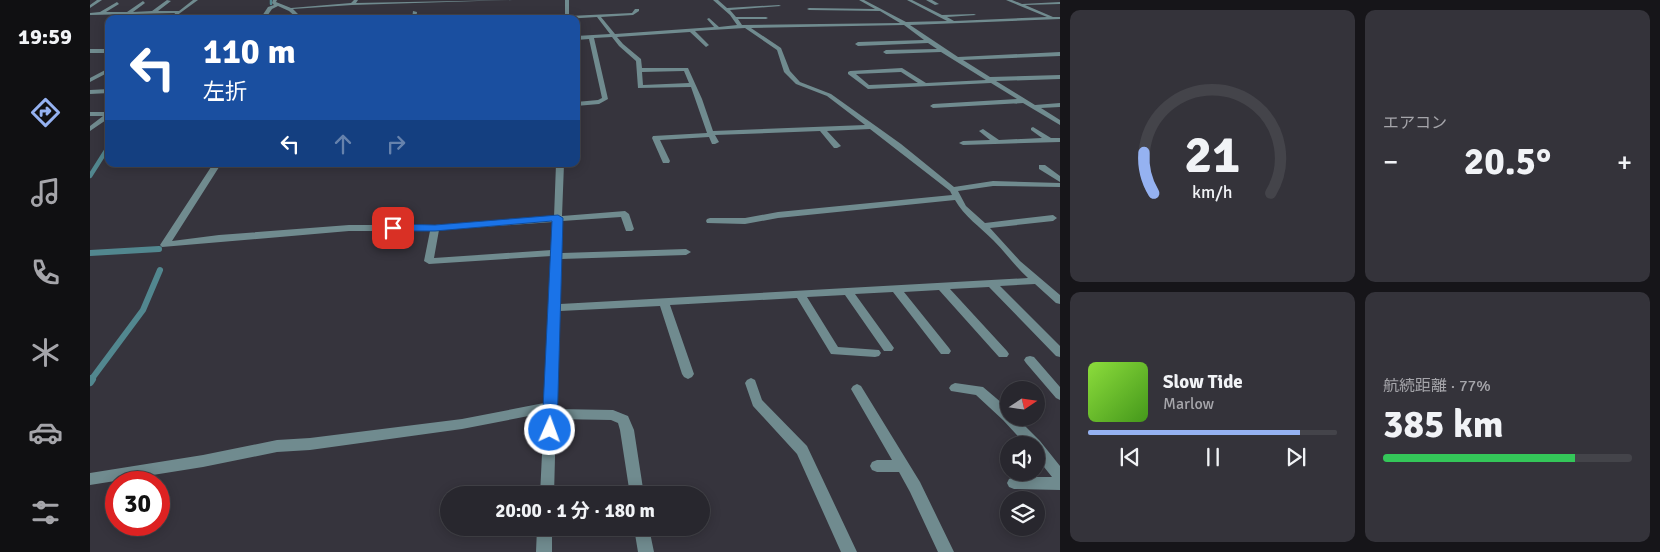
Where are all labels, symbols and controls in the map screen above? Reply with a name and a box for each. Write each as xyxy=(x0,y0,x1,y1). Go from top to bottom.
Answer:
text: 19:59 xyxy=(18,23,72,50)
text: 110 m xyxy=(203,30,296,73)
icon: left xyxy=(120,35,185,100)
text: 左折 xyxy=(203,78,247,105)
icon: directions xyxy=(28,95,63,130)
text: エアコン xyxy=(1383,113,1447,133)
text: 21 xyxy=(1184,123,1241,187)
icon: left xyxy=(276,130,304,158)
icon: ahead xyxy=(329,130,357,158)
icon: right xyxy=(382,130,410,158)
text: 20.5° xyxy=(1464,138,1551,185)
text: − xyxy=(1383,145,1398,179)
text: + xyxy=(1617,145,1632,179)
icon: music xyxy=(28,175,63,210)
text: km/h xyxy=(1192,181,1233,203)
pin xyxy=(372,207,414,249)
icon: arrive xyxy=(379,214,407,242)
icon: phone xyxy=(28,255,63,290)
icon: climate xyxy=(28,335,63,370)
text: Slow Tide xyxy=(1163,370,1243,394)
text: 航続距離 · 77% xyxy=(1383,376,1491,396)
north arrow xyxy=(1000,381,1045,426)
map controls xyxy=(1000,381,1045,536)
text: Marlow xyxy=(1163,394,1214,414)
text: 385 km xyxy=(1383,401,1504,448)
position arrow xyxy=(523,403,575,455)
icon: car xyxy=(28,415,63,450)
button: sound xyxy=(1000,436,1045,481)
icon: previous xyxy=(1116,443,1144,471)
icon: pause xyxy=(1199,443,1227,471)
icon: next xyxy=(1282,443,1310,471)
speed limit sign: 30 xyxy=(105,471,170,536)
button: layers xyxy=(1000,491,1045,536)
icon: filters xyxy=(28,495,63,530)
text: 20:00 · 1 分 · 180 m xyxy=(495,499,655,523)

